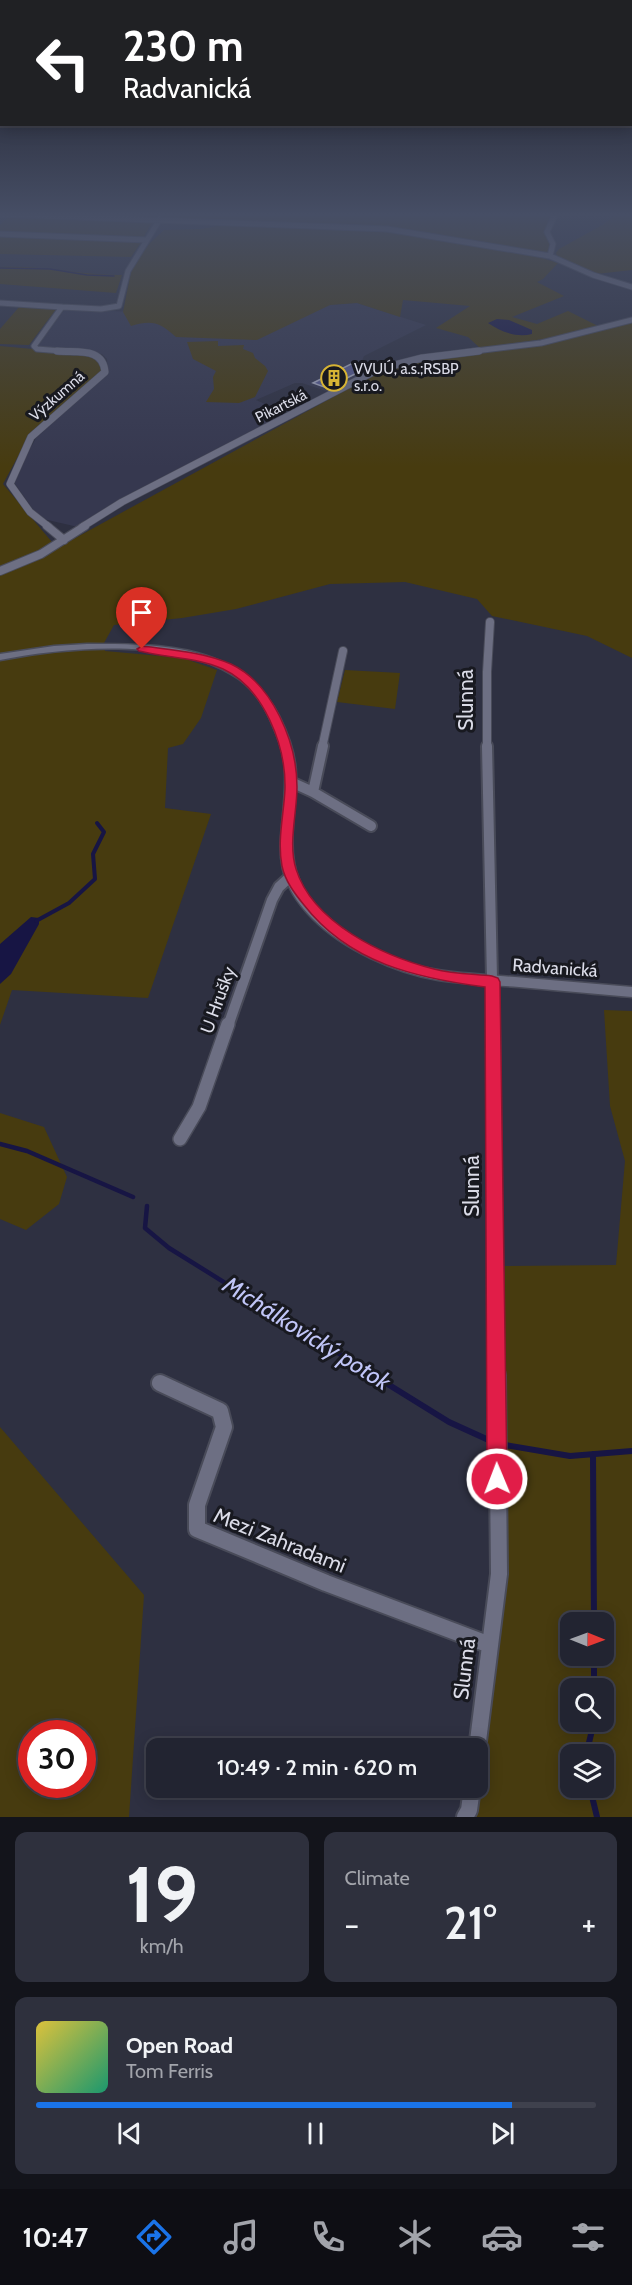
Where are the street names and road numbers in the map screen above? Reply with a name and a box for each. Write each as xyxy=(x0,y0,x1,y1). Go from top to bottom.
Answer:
street label: Výzkumná xyxy=(26,367,89,425)
street label: Pikartská xyxy=(252,385,310,427)
street label: Slunná xyxy=(453,669,478,731)
street label: Radvanická xyxy=(512,954,599,982)
street label: U Hrušky xyxy=(196,964,240,1036)
street label: Slunná xyxy=(459,1155,484,1217)
street label: Mezi Zahradami xyxy=(210,1502,350,1578)
street label: Slunná xyxy=(448,1637,480,1701)

